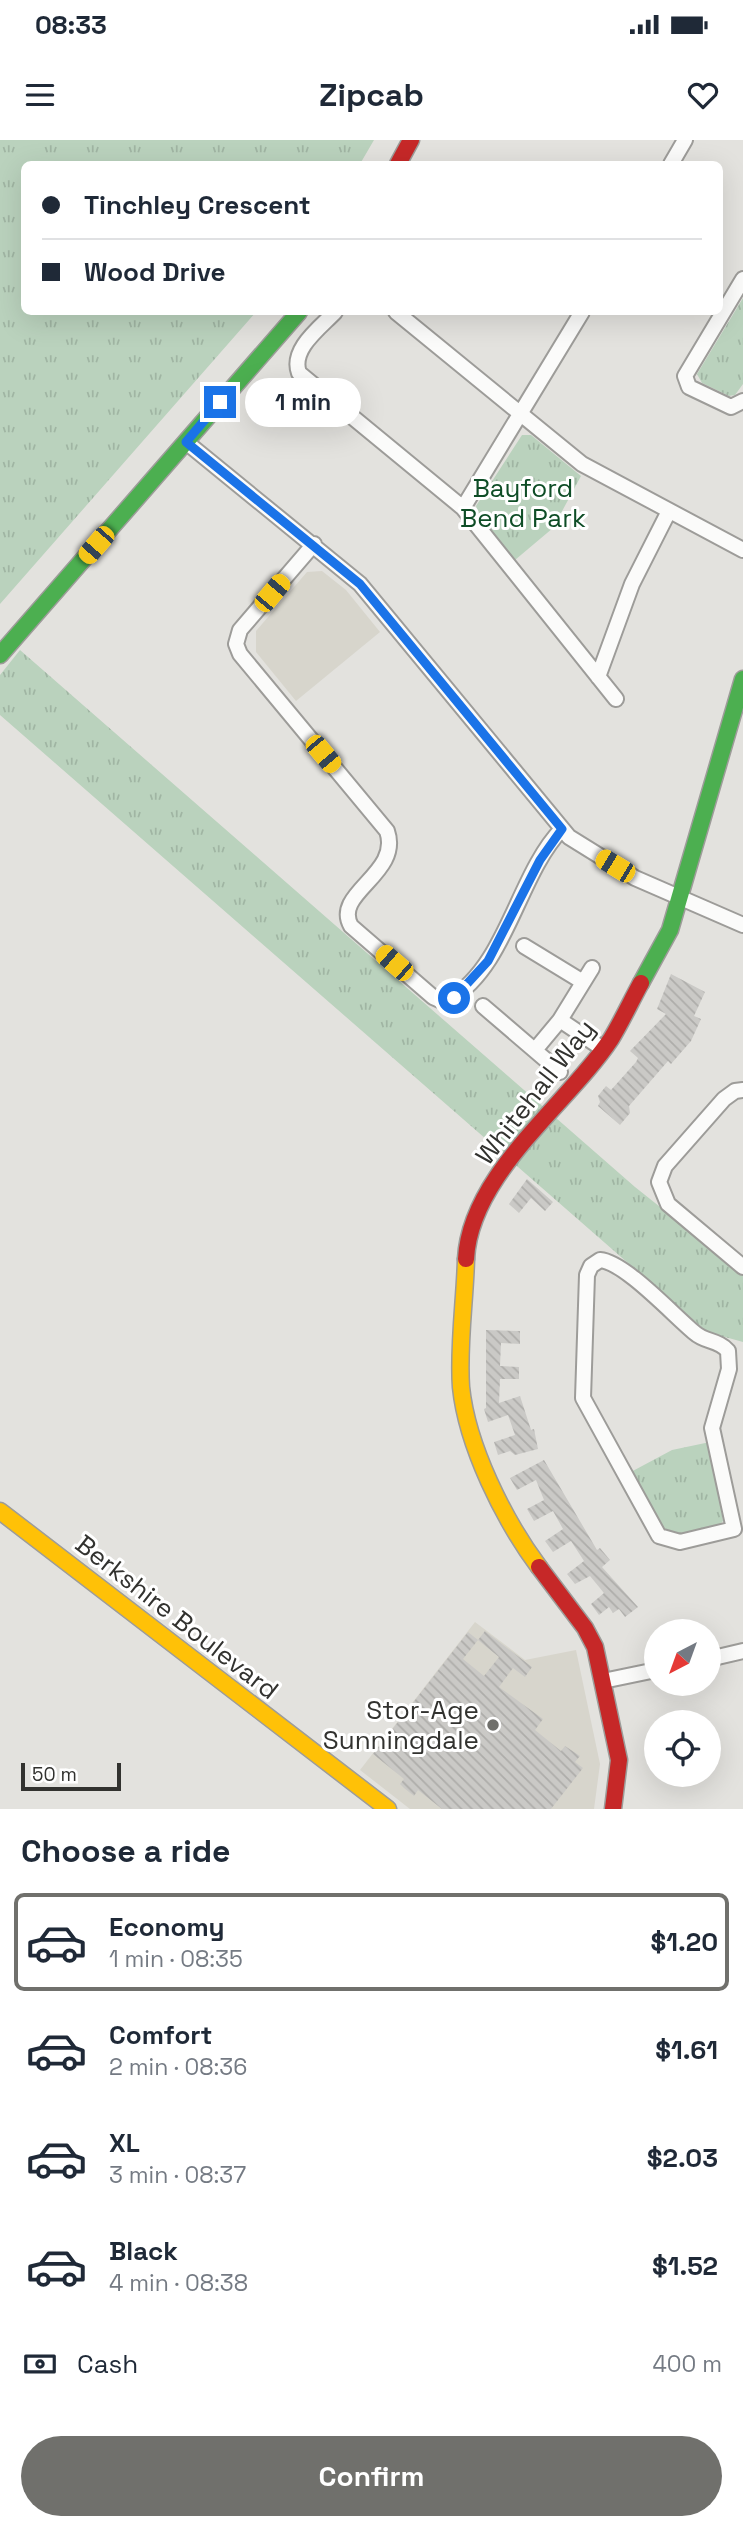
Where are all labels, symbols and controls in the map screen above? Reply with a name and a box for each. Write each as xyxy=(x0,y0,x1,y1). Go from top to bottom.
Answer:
text: 08:33 xyxy=(35,8,107,42)
text: Zipcab xyxy=(319,75,424,115)
icon: menu xyxy=(21,76,59,114)
icon: heart xyxy=(684,76,722,114)
text: Tinchley Crescent xyxy=(84,188,311,222)
text: Wood Drive xyxy=(84,255,226,289)
callout: 1 min xyxy=(244,378,360,426)
route end xyxy=(204,386,236,418)
text: 1 min xyxy=(275,387,331,417)
park label: Bayford Bend Park xyxy=(460,471,586,535)
car xyxy=(75,522,118,568)
car xyxy=(251,570,294,616)
car xyxy=(302,731,345,777)
car xyxy=(592,846,639,886)
car xyxy=(372,941,417,985)
route start xyxy=(438,982,470,1014)
street label: Whitehall Way xyxy=(468,1013,602,1171)
street label: Berkshire Boulevard xyxy=(69,1527,285,1707)
north arrow xyxy=(644,1619,721,1696)
map controls xyxy=(644,1619,721,1787)
place label: Stor-Age Sunningdale xyxy=(323,1693,479,1757)
button: locate xyxy=(644,1710,721,1787)
marker: Stor-Age Sunningdale xyxy=(485,1717,501,1733)
scale bar xyxy=(21,1760,121,1792)
text: 50 m xyxy=(32,1762,77,1787)
text: Choose a ride xyxy=(21,1831,231,1871)
text: Economy xyxy=(109,1910,225,1944)
icon: car xyxy=(25,1911,88,1974)
text: $1.20 xyxy=(650,1925,718,1959)
text: 1 min · 08:35 xyxy=(109,1944,243,1974)
text: Comfort xyxy=(109,2018,212,2052)
icon: car xyxy=(25,2019,88,2082)
text: $1.61 xyxy=(655,2033,718,2067)
text: 2 min · 08:36 xyxy=(109,2052,247,2082)
text: XL xyxy=(109,2126,140,2160)
icon: car xyxy=(25,2127,88,2190)
text: $2.03 xyxy=(647,2141,718,2175)
text: 3 min · 08:37 xyxy=(109,2160,246,2190)
text: Black xyxy=(109,2234,178,2268)
icon: car xyxy=(25,2235,88,2298)
text: $1.52 xyxy=(652,2249,718,2283)
text: 4 min · 08:38 xyxy=(109,2268,248,2298)
icon: cash xyxy=(21,2345,59,2383)
text: Cash xyxy=(77,2347,138,2381)
text: 400 m xyxy=(652,2349,722,2379)
button: Confirm xyxy=(21,2436,722,2516)

